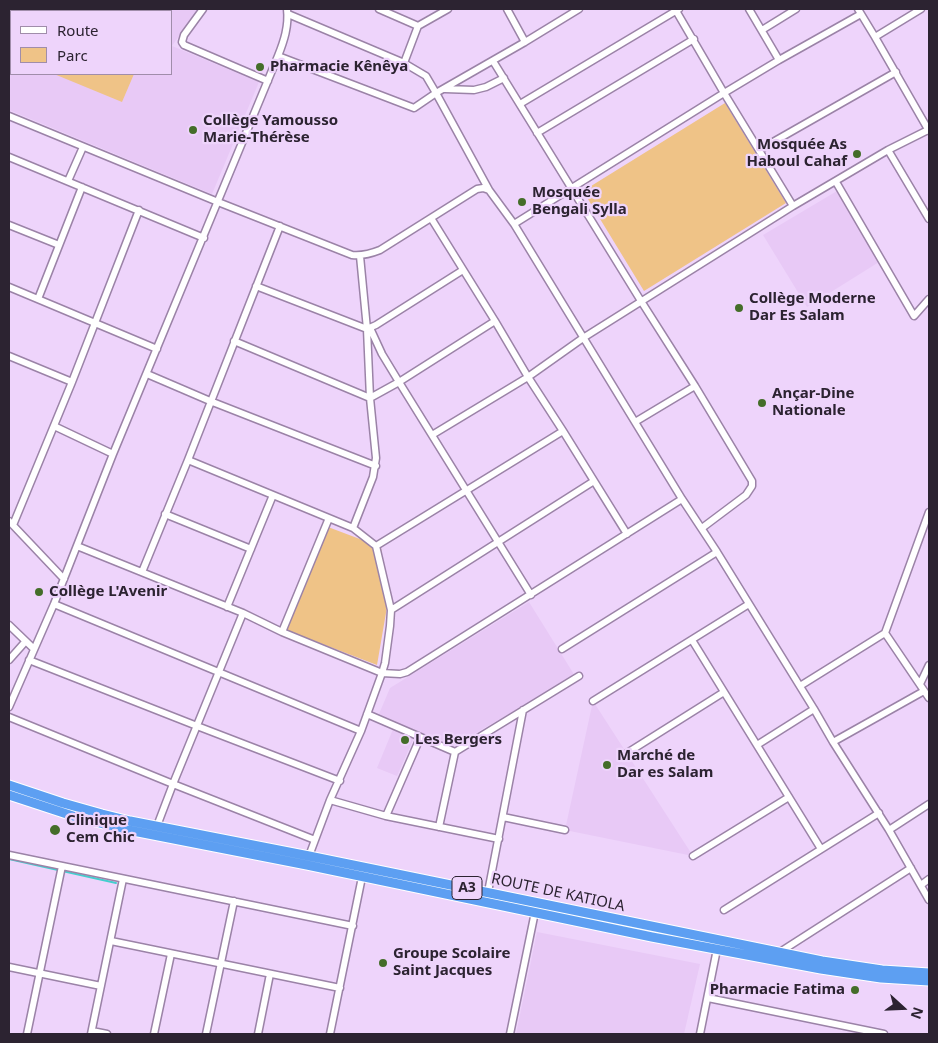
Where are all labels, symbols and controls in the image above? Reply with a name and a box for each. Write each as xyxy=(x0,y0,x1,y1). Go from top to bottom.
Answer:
legend xyxy=(10,10,172,75)
text: Route xyxy=(57,20,99,40)
text: Parc xyxy=(57,45,88,65)
place label: Pharmacie Kênêya xyxy=(270,58,408,76)
marker: Pharmacie Kênêya xyxy=(254,61,266,73)
place label: Collège Yamousso Marie-Thérèse xyxy=(203,112,338,147)
marker: Collège Yamousso Marie-Thérèse xyxy=(187,124,199,136)
place label: Mosquée As Haboul Cahaf xyxy=(746,136,847,171)
marker: Mosquée As Haboul Cahaf xyxy=(851,148,863,160)
place label: Mosquée Bengali Sylla xyxy=(532,184,627,219)
marker: Mosquée Bengali Sylla xyxy=(516,196,528,208)
place label: Collège Moderne Dar Es Salam xyxy=(749,290,876,325)
marker: Collège Moderne Dar Es Salam xyxy=(733,302,745,314)
place label: Ançar-Dine Nationale xyxy=(772,385,855,420)
marker: Ançar-Dine Nationale xyxy=(756,397,768,409)
place label: Collège L'Avenir xyxy=(49,583,167,601)
marker: Collège L'Avenir xyxy=(33,586,45,598)
place label: Les Bergers xyxy=(415,731,502,749)
marker: Les Bergers xyxy=(399,734,411,746)
place label: Marché de Dar es Salam xyxy=(617,747,713,782)
marker: Marché de Dar es Salam xyxy=(601,759,613,771)
place label: Clinique Cem Chic xyxy=(66,812,135,847)
marker: Clinique Cem Chic xyxy=(48,823,62,837)
street label: ROUTE DE KATIOLA xyxy=(490,870,626,916)
road number: A3 xyxy=(452,876,482,900)
place label: Groupe Scolaire Saint Jacques xyxy=(393,945,510,980)
marker: Groupe Scolaire Saint Jacques xyxy=(377,957,389,969)
place label: Pharmacie Fatima xyxy=(710,981,845,999)
north arrow xyxy=(878,983,928,1033)
marker: Pharmacie Fatima xyxy=(849,984,861,996)
text: N xyxy=(907,1005,928,1022)

